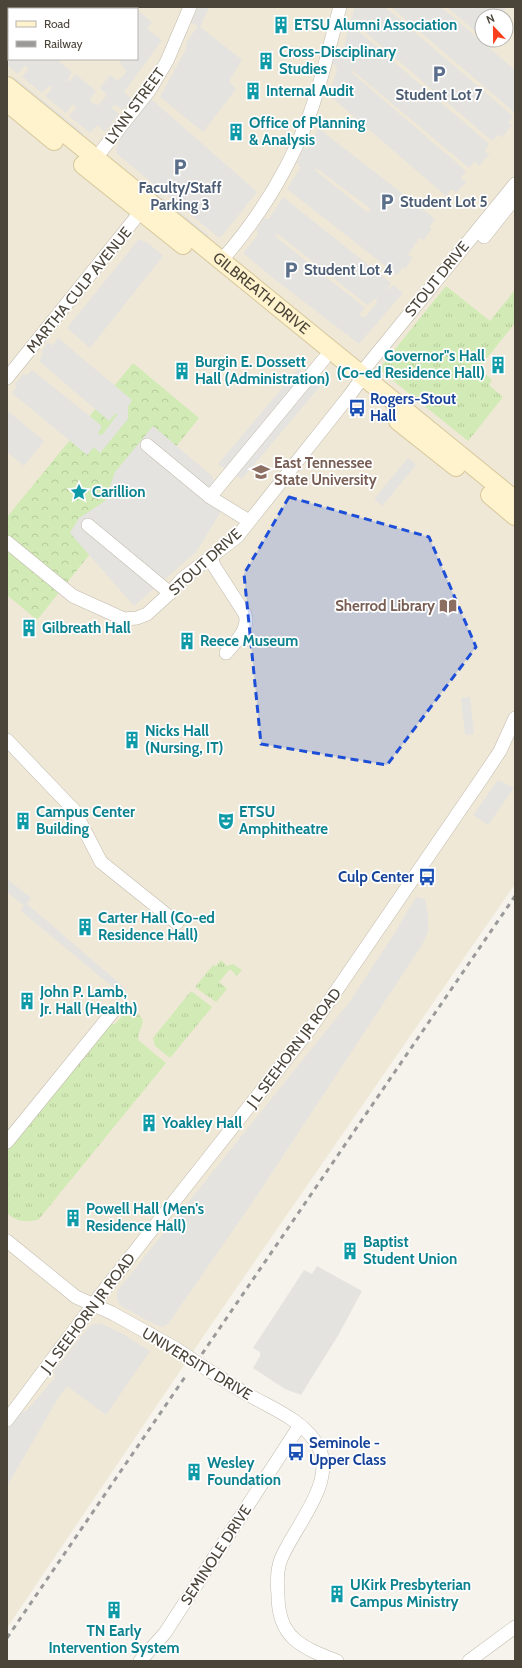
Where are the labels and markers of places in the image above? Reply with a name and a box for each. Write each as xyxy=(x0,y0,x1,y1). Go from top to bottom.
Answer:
building icon: ETSU Alumni Association xyxy=(271,15,291,35)
place label: ETSU Alumni Association xyxy=(294,16,457,34)
place label: Cross-Disciplinary Studies xyxy=(279,43,397,78)
building icon: Cross-Disciplinary Studies xyxy=(256,51,276,71)
parking icon: Student Lot 7 xyxy=(429,64,449,84)
building icon: Internal Audit xyxy=(243,81,263,101)
place label: Internal Audit xyxy=(266,82,354,100)
place label: Student Lot 7 xyxy=(395,86,483,104)
place label: Office of Planning & Analysis xyxy=(249,114,366,149)
building icon: Office of Planning & Analysis xyxy=(226,122,246,142)
parking icon: Faculty/Staff Parking 3 xyxy=(170,157,190,177)
place label: Faculty/Staff Parking 3 xyxy=(138,179,222,214)
parking icon: Student Lot 5 xyxy=(377,192,397,212)
place label: Student Lot 5 xyxy=(400,193,487,211)
parking icon: Student Lot 4 xyxy=(281,260,301,280)
place label: Student Lot 4 xyxy=(304,261,393,279)
place label: Governor"s Hall (Co-ed Residence Hall) xyxy=(337,347,485,382)
place label: Burgin E. Dossett Hall (Administration) xyxy=(195,353,330,388)
building icon: Governor"s Hall (Co-ed Residence Hall) xyxy=(488,355,508,375)
building icon: Burgin E. Dossett Hall (Administration) xyxy=(172,361,192,381)
place label: Rogers-Stout Hall xyxy=(370,390,456,425)
bus stop icon: Rogers-Stout Hall xyxy=(347,398,367,418)
place label: East Tennessee State University xyxy=(274,454,378,489)
school or university icon: East Tennessee State University xyxy=(251,462,271,482)
place icon: Carillion xyxy=(69,482,89,502)
place label: Carillion xyxy=(92,483,145,501)
library icon: Sherrod Library xyxy=(438,596,458,616)
place label: Sherrod Library xyxy=(335,597,436,615)
building icon: Gilbreath Hall xyxy=(19,618,39,638)
place label: Gilbreath Hall xyxy=(42,619,131,637)
building icon: Reece Museum xyxy=(177,631,197,651)
place label: Reece Museum xyxy=(200,632,298,650)
place label: Nicks Hall (Nursing, IT) xyxy=(145,722,224,757)
building icon: Nicks Hall (Nursing, IT) xyxy=(122,730,142,750)
place label: Campus Center Building xyxy=(36,803,135,838)
place label: ETSU Amphitheatre xyxy=(239,803,328,838)
building icon: Campus Center Building xyxy=(13,811,33,831)
theatre icon: ETSU Amphitheatre xyxy=(216,811,236,831)
bus stop icon: Culp Center xyxy=(417,867,437,887)
place label: Culp Center xyxy=(338,868,414,886)
place label: Carter Hall (Co-ed Residence Hall) xyxy=(98,909,215,944)
building icon: Carter Hall (Co-ed Residence Hall) xyxy=(75,917,95,937)
place label: John P. Lamb, Jr. Hall (Health) xyxy=(39,983,138,1018)
building icon: John P. Lamb, Jr. Hall (Health) xyxy=(17,991,37,1011)
building icon: Yoakley Hall xyxy=(139,1113,159,1133)
place label: Yoakley Hall xyxy=(161,1114,242,1132)
place label: Powell Hall (Men's Residence Hall) xyxy=(86,1200,204,1235)
building icon: Powell Hall (Men's Residence Hall) xyxy=(63,1208,83,1228)
place label: Baptist Student Union xyxy=(363,1233,457,1268)
building icon: Baptist Student Union xyxy=(340,1241,360,1261)
place label: Seminole - Upper Class xyxy=(309,1434,386,1469)
bus stop icon: Seminole - Upper Class xyxy=(286,1442,306,1462)
place label: Wesley Foundation xyxy=(207,1454,281,1489)
building icon: Wesley Foundation xyxy=(184,1462,204,1482)
place label: UKirk Presbyterian Campus Ministry xyxy=(350,1576,471,1611)
building icon: UKirk Presbyterian Campus Ministry xyxy=(327,1584,347,1604)
building icon: TN Early Intervention System xyxy=(104,1600,124,1620)
place label: TN Early Intervention System xyxy=(48,1622,180,1657)

